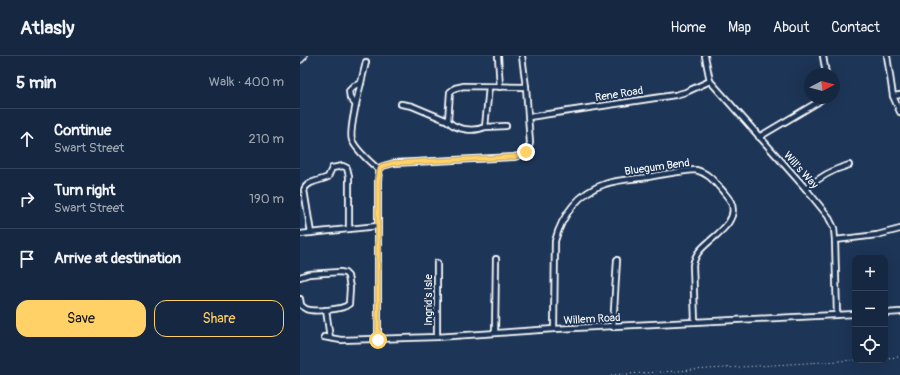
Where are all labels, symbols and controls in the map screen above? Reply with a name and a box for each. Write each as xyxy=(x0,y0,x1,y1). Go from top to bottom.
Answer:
text: Atlasly xyxy=(20,16,74,40)
text: Home xyxy=(671,19,706,36)
text: Map xyxy=(728,19,751,36)
text: About xyxy=(773,19,809,36)
text: Contact xyxy=(831,19,880,36)
north arrow xyxy=(804,68,840,104)
text: 5 min xyxy=(16,72,56,93)
text: Walk · 400 m xyxy=(209,74,284,90)
street label: Rene Road xyxy=(594,84,644,104)
text: Continue xyxy=(54,121,112,140)
icon: ahead xyxy=(16,128,38,150)
text: 210 m xyxy=(248,131,284,147)
text: Swart Street xyxy=(54,140,124,156)
route end xyxy=(517,143,535,161)
street label: Will's Way xyxy=(781,149,821,191)
street label: Bluegum Bend xyxy=(624,156,690,178)
text: Turn right xyxy=(54,181,115,200)
icon: right xyxy=(16,188,38,210)
text: 190 m xyxy=(249,191,284,207)
text: Swart Street xyxy=(54,200,124,216)
icon: arrive xyxy=(16,248,38,270)
text: Arrive at destination xyxy=(54,249,181,268)
map controls xyxy=(852,255,888,363)
button: + xyxy=(852,255,888,291)
street label: Ingrid's Isle xyxy=(422,274,435,326)
button: − xyxy=(852,291,888,327)
button: Save xyxy=(16,300,146,337)
button: Share xyxy=(154,300,284,337)
street label: Willem Road xyxy=(563,311,621,327)
button: locate xyxy=(852,327,888,363)
route start xyxy=(369,331,387,349)

